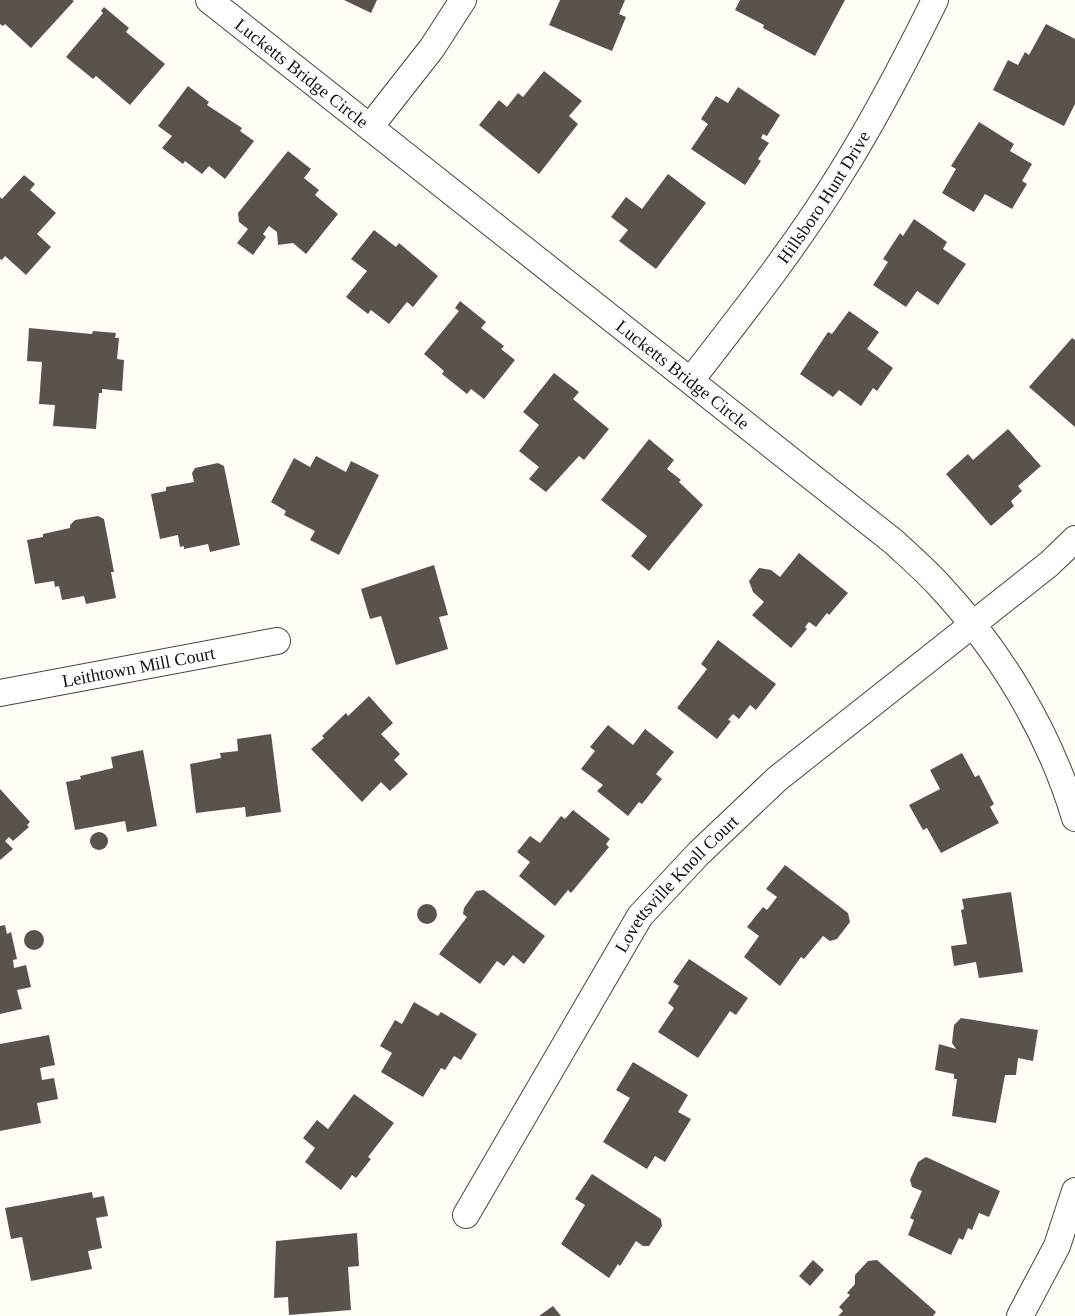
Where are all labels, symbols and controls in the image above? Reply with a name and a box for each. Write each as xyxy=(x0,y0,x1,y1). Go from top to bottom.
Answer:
street label: Lucketts Bridge Circle xyxy=(231,14,372,132)
street label: Hillsboro Hunt Drive xyxy=(773,127,874,267)
street label: Lucketts Bridge Circle xyxy=(612,316,753,434)
street label: Leithtown Mill Court xyxy=(60,643,217,691)
street label: Lovettsville Knoll Court xyxy=(611,811,742,956)

